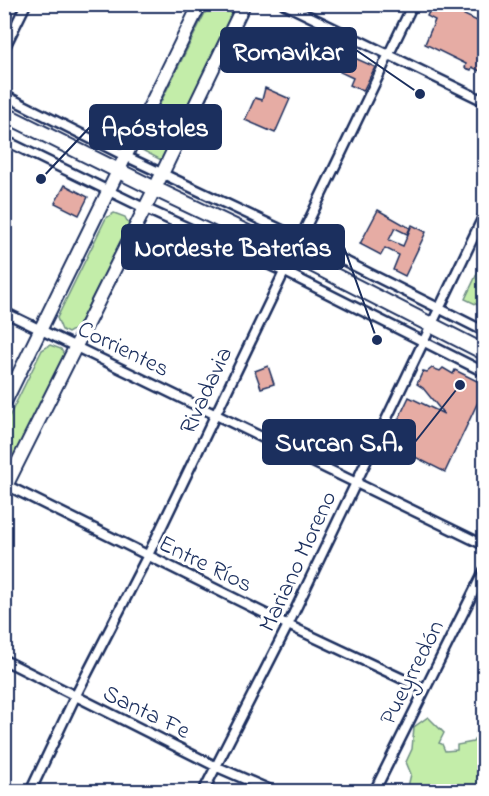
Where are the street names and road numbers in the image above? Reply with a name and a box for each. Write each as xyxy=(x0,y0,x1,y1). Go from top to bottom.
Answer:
street label: Corrientes xyxy=(71,313,175,388)
street label: Rivadavia xyxy=(172,342,243,441)
street label: Mariano Moreno xyxy=(251,486,347,638)
street label: Entre Ríos xyxy=(152,527,258,603)
street label: Pueyrredón xyxy=(372,615,456,732)
street label: Santa Fe xyxy=(96,677,196,750)

